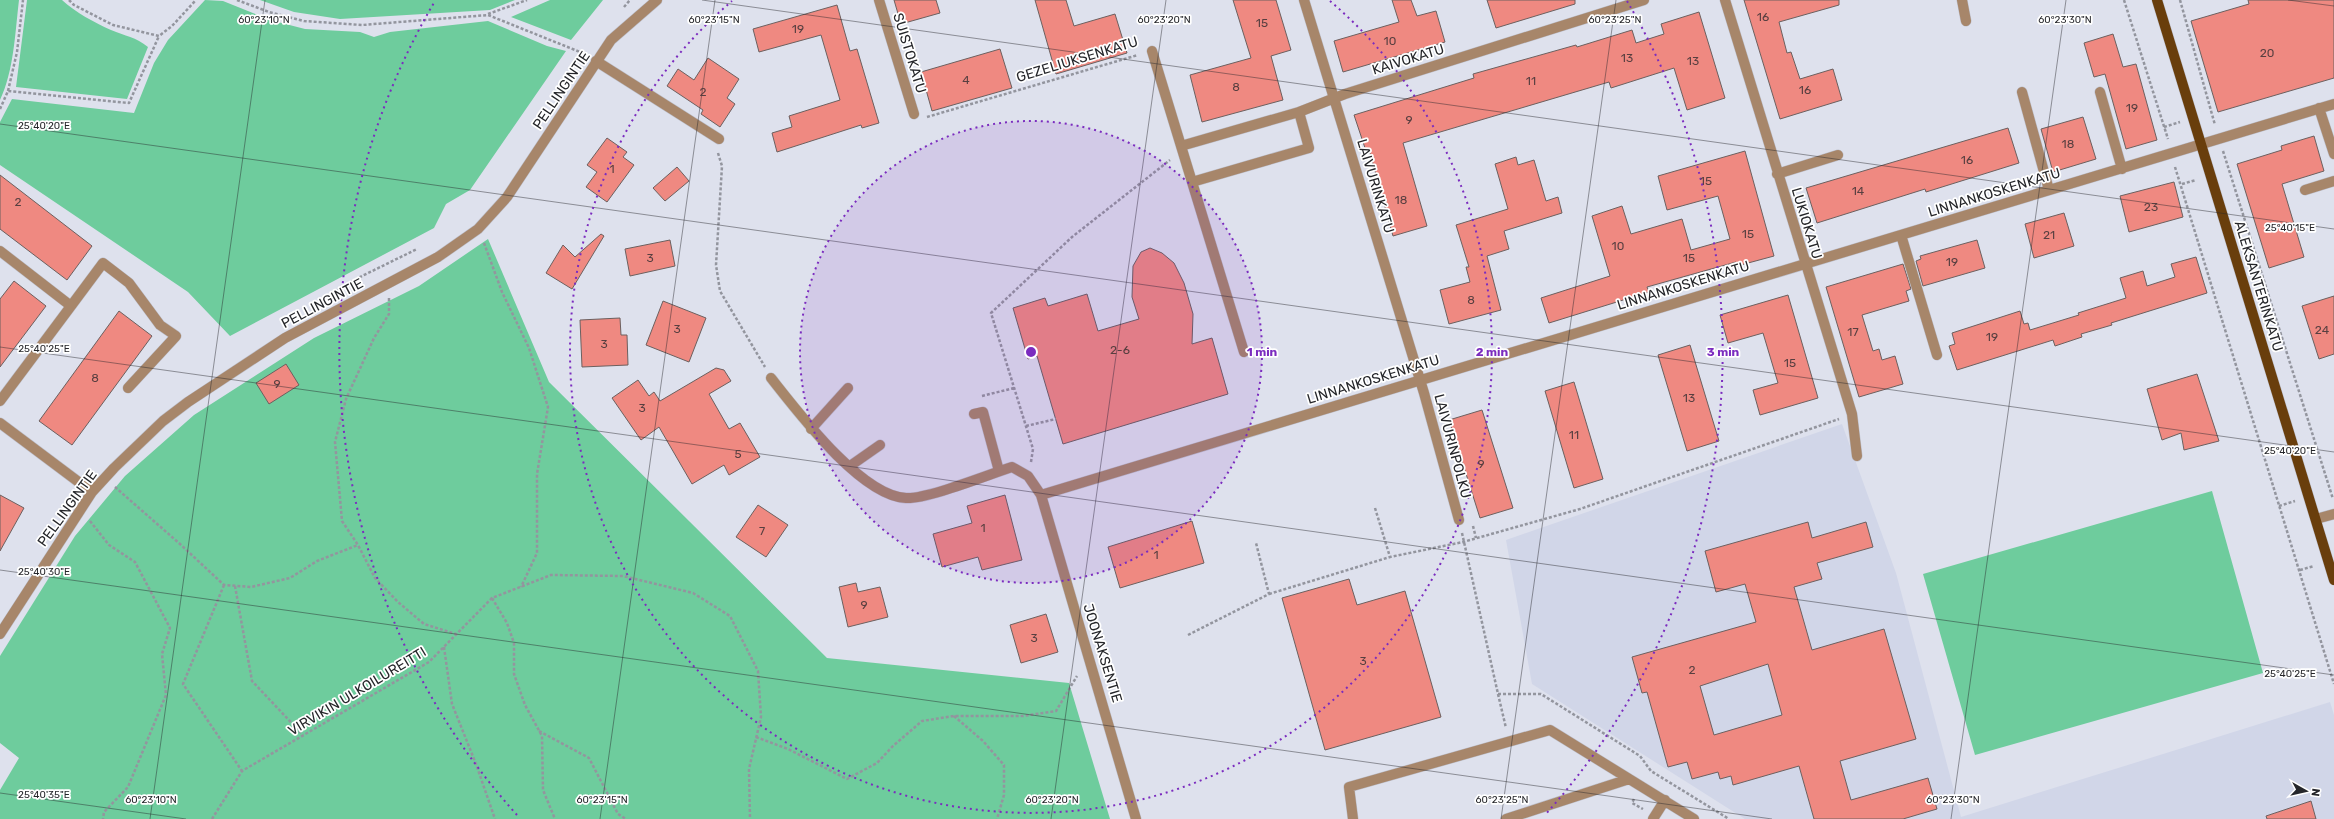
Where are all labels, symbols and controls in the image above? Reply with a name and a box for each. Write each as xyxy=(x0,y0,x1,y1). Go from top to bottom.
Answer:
house number: 16 xyxy=(1757,10,1769,24)
street label: SUISTOKATU xyxy=(889,11,930,95)
text: 60°23'10"N xyxy=(238,14,290,26)
text: 60°23'15"N xyxy=(688,14,740,26)
text: 60°23'20"N xyxy=(1137,14,1191,26)
text: 60°23'25"N xyxy=(1589,14,1641,26)
text: 60°23'30"N xyxy=(2038,14,2092,26)
house number: 15 xyxy=(1256,16,1268,30)
house number: 19 xyxy=(792,22,804,36)
street label: GEZELIUKSENKATU xyxy=(1014,33,1140,86)
house number: 10 xyxy=(1384,34,1396,48)
street label: KAIVOKATU xyxy=(1370,40,1446,79)
house number: 20 xyxy=(2260,46,2274,60)
street label: PELLINGINTIE xyxy=(529,48,594,132)
house number: 13 xyxy=(1621,51,1633,65)
house number: 13 xyxy=(1687,54,1699,68)
house number: 4 xyxy=(962,73,970,87)
house number: 11 xyxy=(1526,74,1536,88)
house number: 8 xyxy=(1232,80,1240,94)
house number: 16 xyxy=(1799,83,1811,97)
house number: 2 xyxy=(699,85,707,99)
house number: 19 xyxy=(2126,101,2138,115)
house number: 9 xyxy=(1405,113,1413,127)
text: 25°40'20"E xyxy=(18,120,70,132)
street label: LAIVURINKATU xyxy=(1353,137,1398,235)
house number: 18 xyxy=(2062,137,2074,151)
house number: 16 xyxy=(1961,153,1973,167)
house number: 1 xyxy=(609,162,615,176)
street label: LINNANKOSKENKATU xyxy=(1926,164,2062,221)
house number: 15 xyxy=(1700,174,1712,188)
house number: 14 xyxy=(1852,184,1865,198)
street label: LUKIOKATU xyxy=(1788,185,1825,261)
house number: 18 xyxy=(1395,193,1407,207)
house number: 2 xyxy=(14,195,22,209)
house number: 23 xyxy=(2144,200,2158,214)
street label: ALEKSANTERINKATU xyxy=(2231,219,2286,353)
text: 25°40'15"E xyxy=(2265,222,2315,234)
house number: 15 xyxy=(1742,227,1754,241)
house number: 21 xyxy=(2043,228,2055,242)
house number: 10 xyxy=(1612,239,1624,253)
house number: 3 xyxy=(646,251,654,265)
house number: 15 xyxy=(1683,251,1695,265)
house number: 19 xyxy=(1946,255,1958,269)
street label: LINNANKOSKENKATU xyxy=(1615,257,1751,314)
street label: PELLINGINTIE xyxy=(278,275,366,332)
house number: 8 xyxy=(1467,293,1475,307)
house number: 3 xyxy=(673,322,681,336)
house number: 24 xyxy=(2315,323,2330,337)
house number: 17 xyxy=(1847,325,1859,339)
house number: 19 xyxy=(1986,330,1998,344)
house number: 3 xyxy=(600,337,608,351)
text: 25°40'25"E xyxy=(18,343,70,355)
house number: 2-6 xyxy=(1110,343,1130,357)
centre of rings xyxy=(1024,345,1038,359)
text: 1 min xyxy=(1247,345,1278,359)
text: 2 min xyxy=(1476,345,1509,359)
text: 3 min xyxy=(1707,345,1740,359)
street label: LINNANKOSKENKATU xyxy=(1305,351,1441,408)
house number: 15 xyxy=(1784,356,1796,370)
house number: 8 xyxy=(91,371,99,385)
house number: 9 xyxy=(273,377,281,391)
house number: 13 xyxy=(1683,391,1695,405)
street label: LAIVURINPOLKU xyxy=(1430,392,1475,500)
house number: 3 xyxy=(638,401,646,415)
house number: 11 xyxy=(1569,428,1579,442)
text: 25°40'20"E xyxy=(2264,445,2316,457)
house number: 5 xyxy=(734,447,742,461)
house number: 9 xyxy=(1477,457,1485,471)
street label: PELLINGINTIE xyxy=(34,467,101,550)
house number: 1 xyxy=(980,521,986,535)
house number: 7 xyxy=(759,524,765,538)
house number: 1 xyxy=(1153,548,1159,562)
text: 25°40'30"E xyxy=(18,566,70,578)
house number: 9 xyxy=(860,598,868,612)
street label: JOONAKSENTIE xyxy=(1079,602,1126,705)
house number: 3 xyxy=(1030,631,1038,645)
street label: VIRVIKIN ULKOILUREITTI xyxy=(285,643,429,739)
house number: 3 xyxy=(1359,654,1367,668)
house number: 2 xyxy=(1688,663,1696,677)
text: 25°40'25"E xyxy=(2264,668,2316,680)
north arrow xyxy=(2286,771,2326,811)
text: N xyxy=(2308,787,2322,797)
text: 25°40'35"E xyxy=(18,789,70,801)
text: 60°23'10"N xyxy=(125,794,177,806)
text: 60°23'15"N xyxy=(576,794,628,806)
text: 60°23'20"N xyxy=(1025,794,1079,806)
text: 60°23'25"N xyxy=(1476,794,1528,806)
text: 60°23'30"N xyxy=(1926,794,1980,806)

